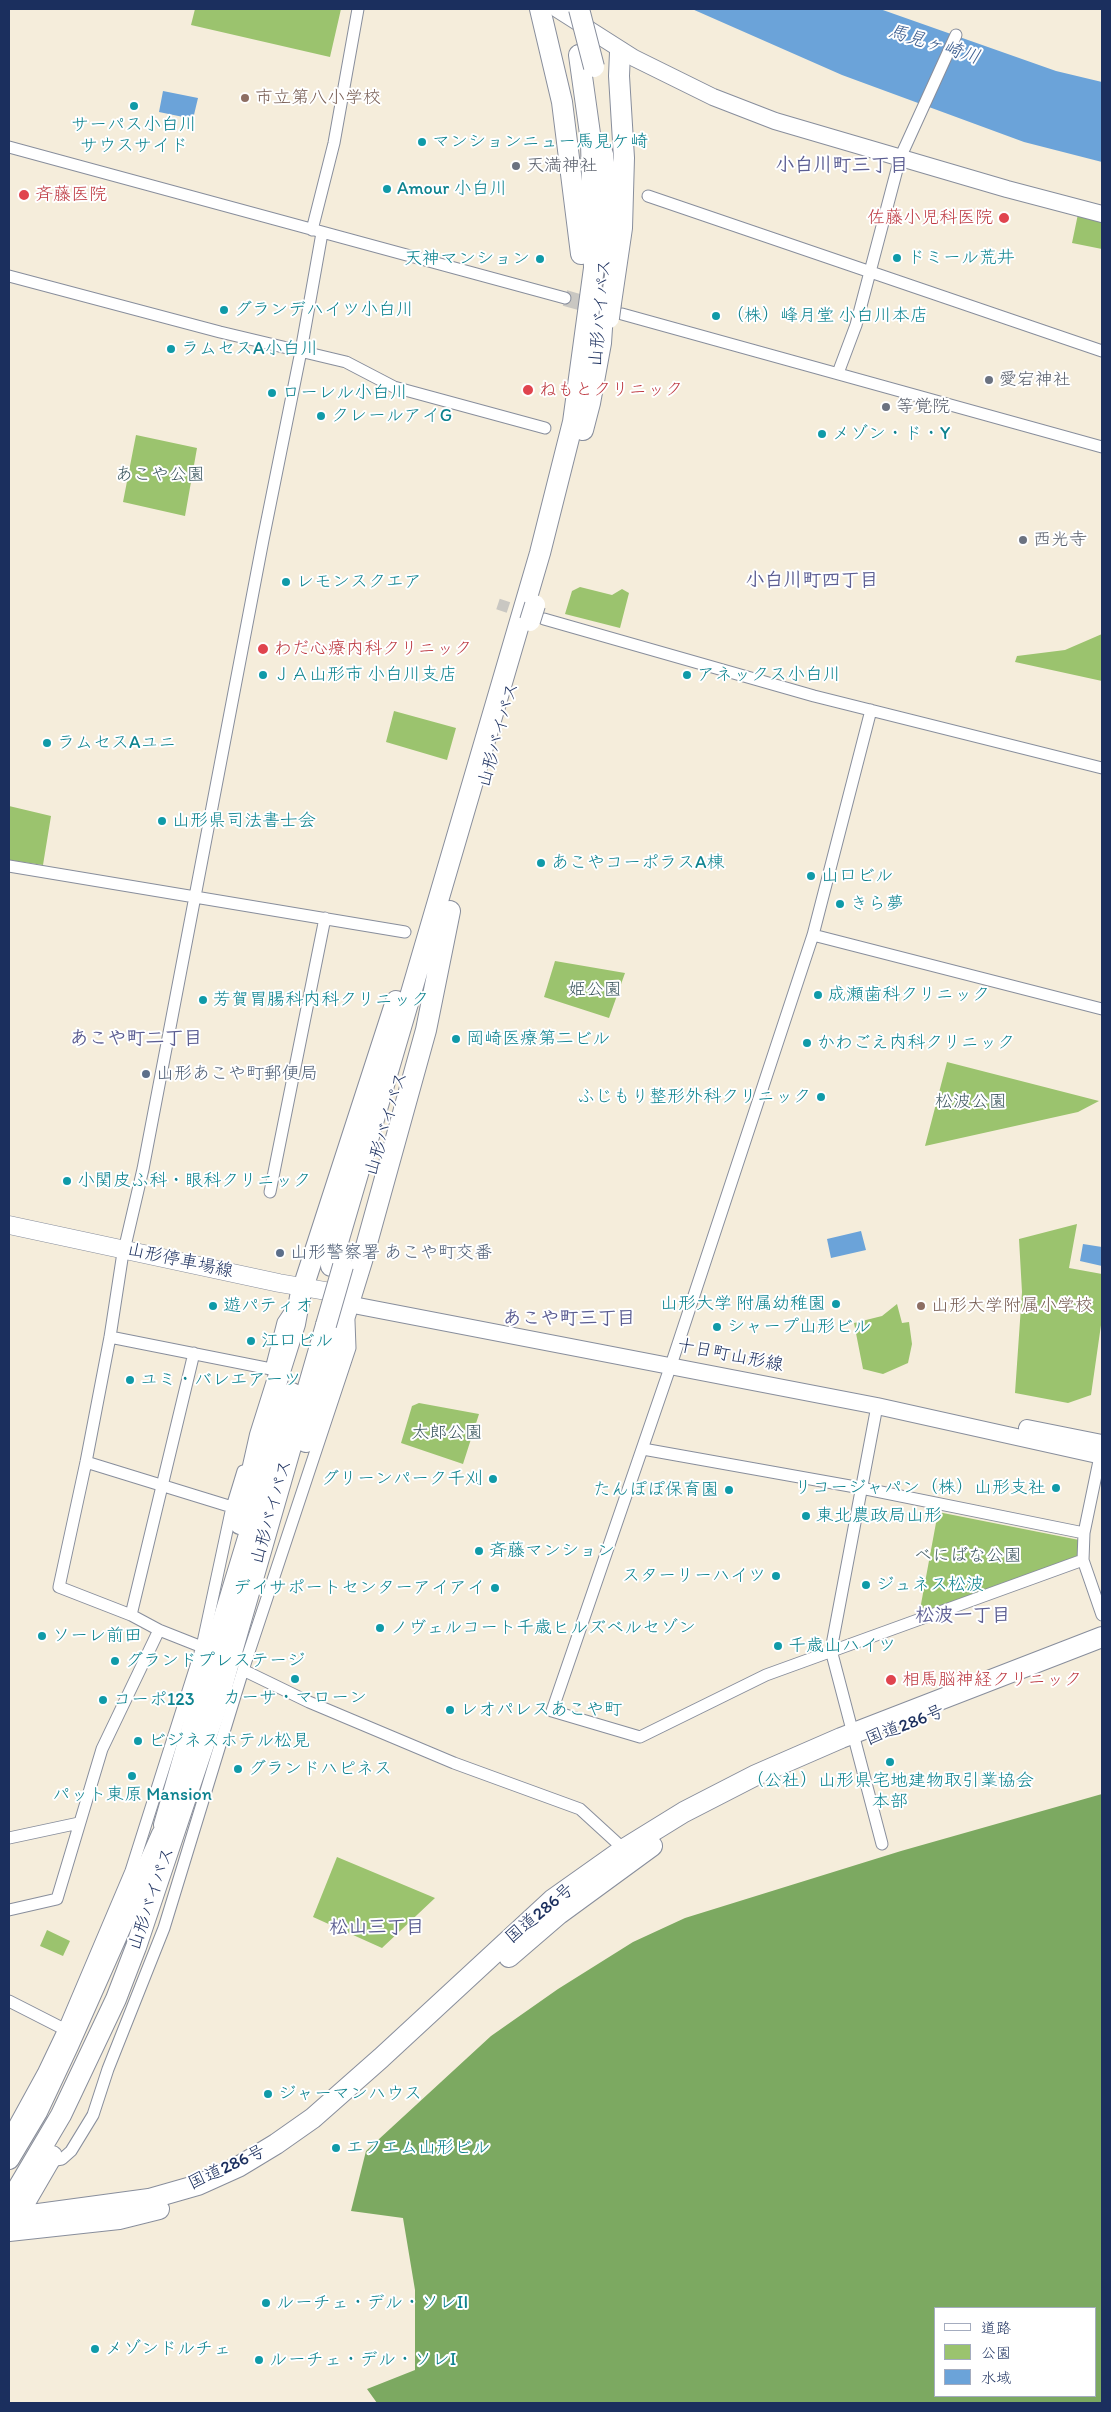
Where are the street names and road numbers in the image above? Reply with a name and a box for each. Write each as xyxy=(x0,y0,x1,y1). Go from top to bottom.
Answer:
street label: 山形バイパス xyxy=(586,258,616,368)
street label: 山形バイパス xyxy=(474,680,524,790)
street label: 山形バイパス xyxy=(361,1069,413,1179)
street label: 山形停車場線 xyxy=(125,1239,235,1283)
street label: 十日町山形線 xyxy=(675,1335,785,1377)
street label: 山形バイパス xyxy=(247,1457,297,1567)
street label: 国道286号 xyxy=(862,1701,948,1751)
street label: 山形バイパス xyxy=(124,1844,180,1954)
street label: 国道286号 xyxy=(501,1879,579,1949)
street label: 国道286号 xyxy=(185,2141,269,2195)

